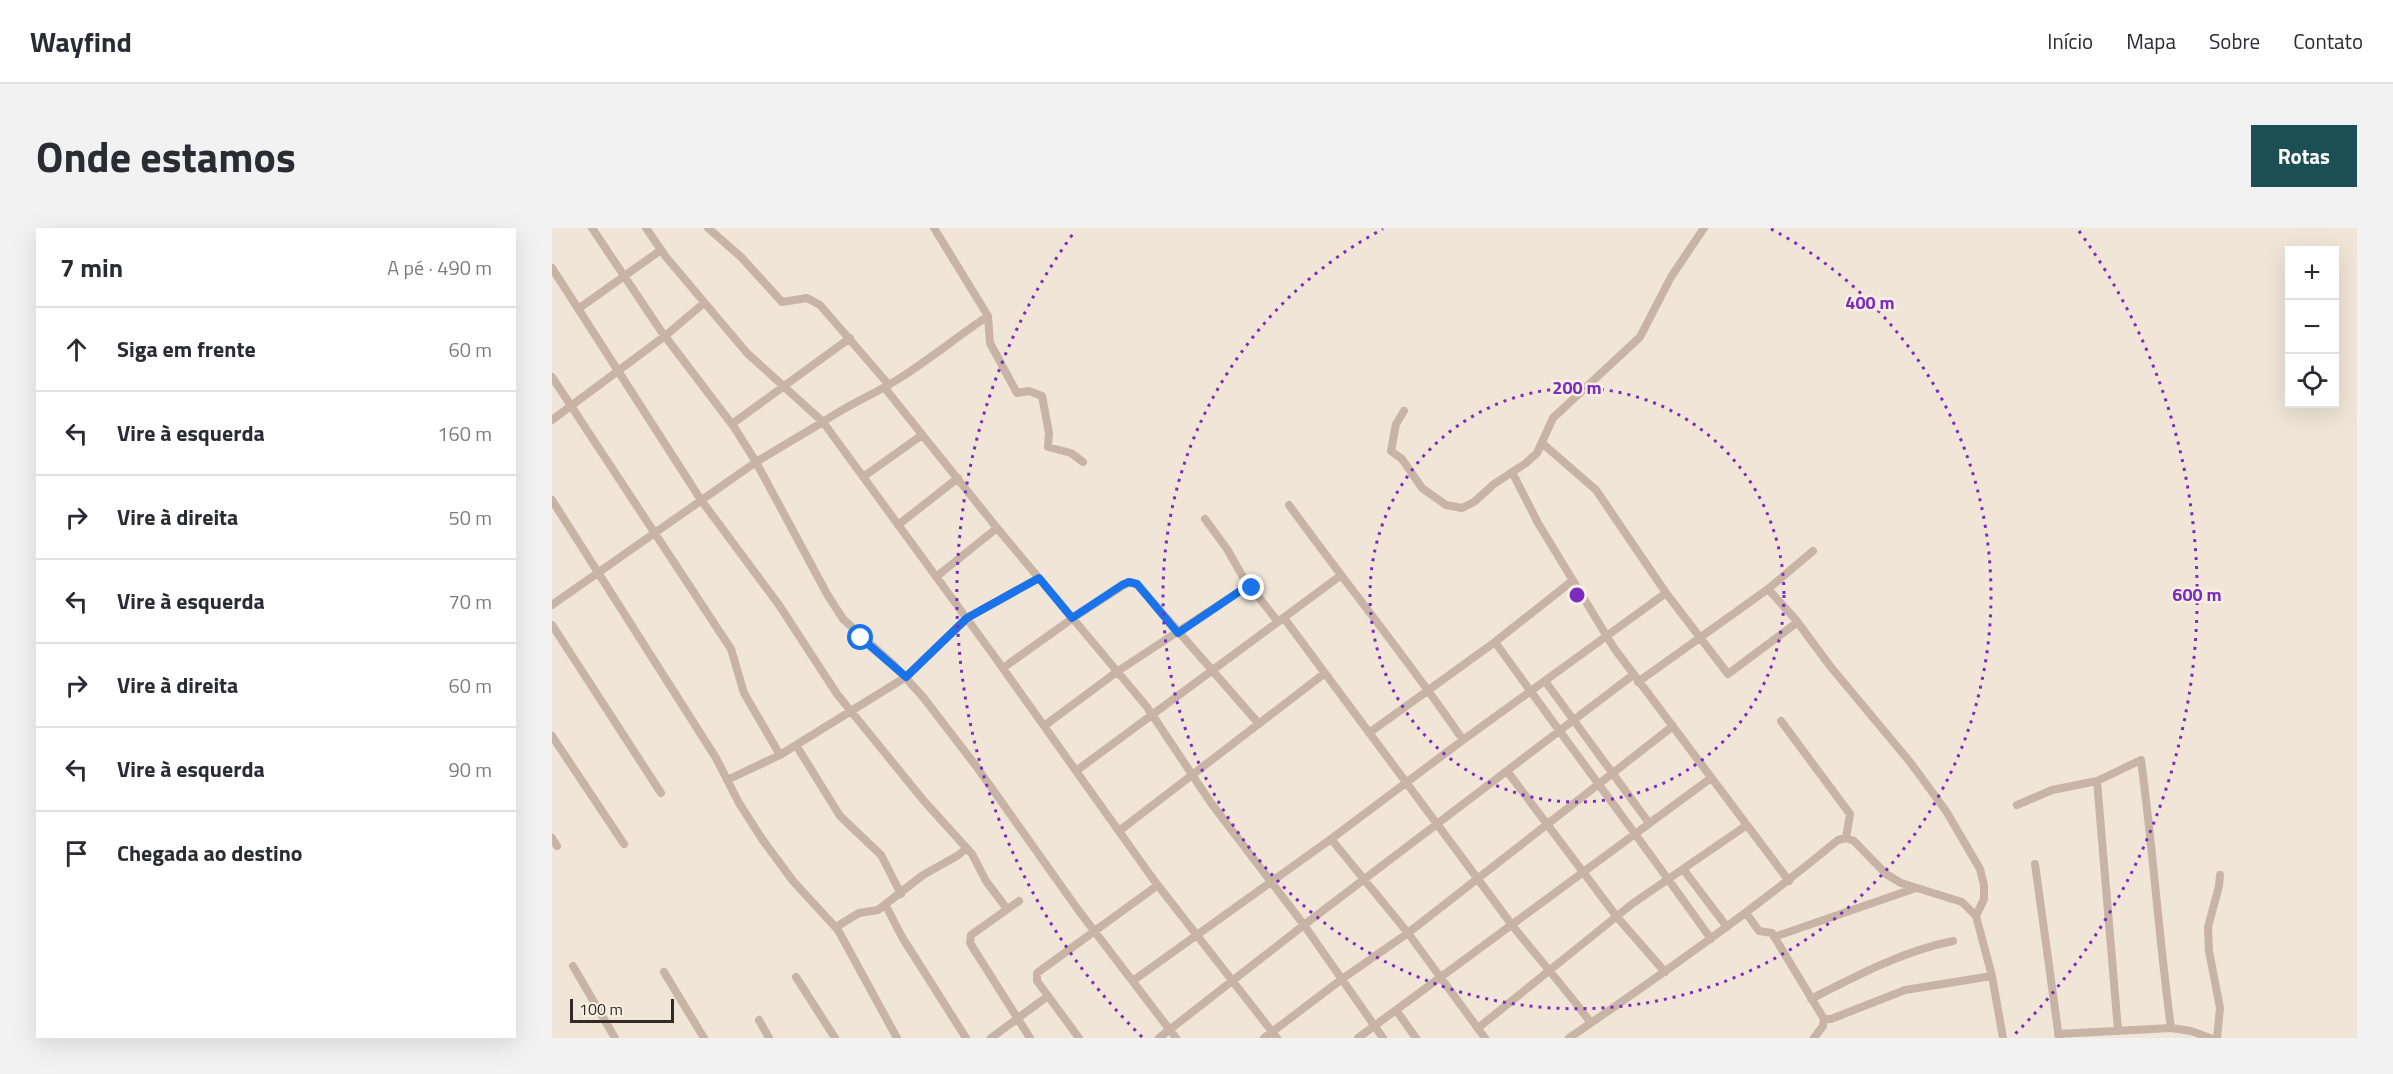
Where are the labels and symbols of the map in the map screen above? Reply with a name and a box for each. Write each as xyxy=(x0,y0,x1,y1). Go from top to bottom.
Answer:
text: 400 m xyxy=(1845,289,1895,316)
text: 200 m xyxy=(1552,374,1602,401)
route end xyxy=(1238,574,1264,600)
text: 600 m xyxy=(2172,581,2222,608)
centre of rings xyxy=(1567,585,1587,605)
route start xyxy=(847,624,873,650)
scale bar xyxy=(570,996,674,1024)

